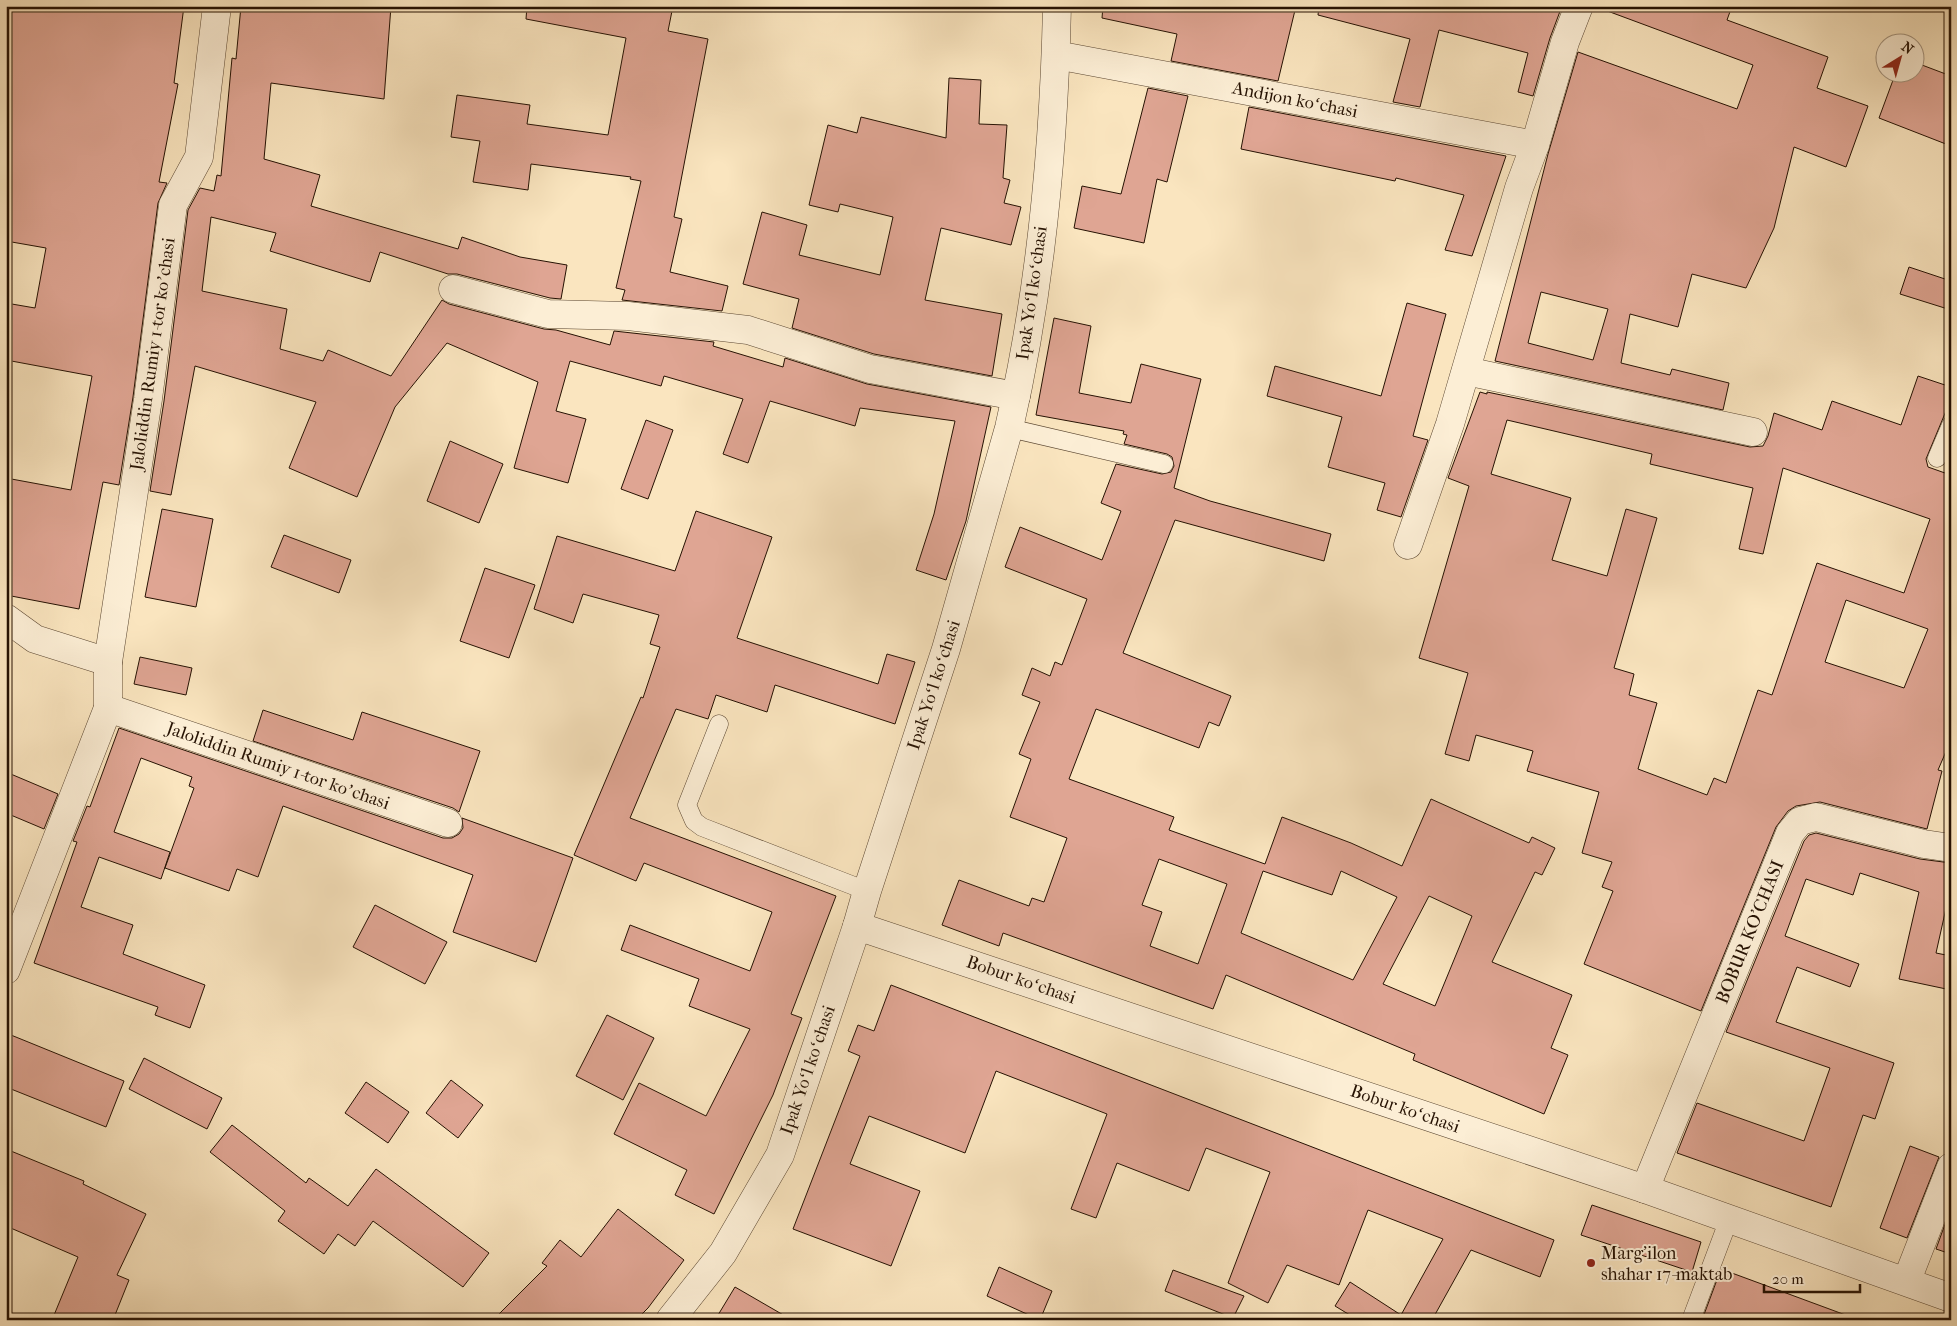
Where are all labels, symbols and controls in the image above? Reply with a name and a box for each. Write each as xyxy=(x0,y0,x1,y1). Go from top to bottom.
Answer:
north arrow xyxy=(1874,32,1924,82)
text: N xyxy=(1898,38,1917,58)
street label: Andijon koʻchasi xyxy=(1230,77,1360,123)
street label: Ipak Yoʻl koʻchasi xyxy=(1012,224,1052,361)
street label: Jaloliddin Rumiy 1-tor koʼchasi xyxy=(126,236,180,474)
street label: Ipak Yoʻl koʻchasi xyxy=(903,617,965,752)
street label: Jaloliddin Rumiy 1-tor koʼchasi xyxy=(162,717,393,814)
street label: BOBUR KO'CHASI xyxy=(1712,857,1788,1007)
street label: Bobur koʻchasi xyxy=(964,951,1079,1009)
street label: Ipak Yoʻl koʻchasi xyxy=(776,1002,840,1137)
street label: Bobur koʻchasi xyxy=(1348,1080,1463,1138)
place label: Marg'ilon shahar 17-maktab xyxy=(1601,1243,1732,1285)
marker: Marg'ilon shahar 17-maktab xyxy=(1585,1257,1597,1269)
scale bar xyxy=(1764,1261,1861,1293)
text: 20 m xyxy=(1772,1270,1804,1288)

